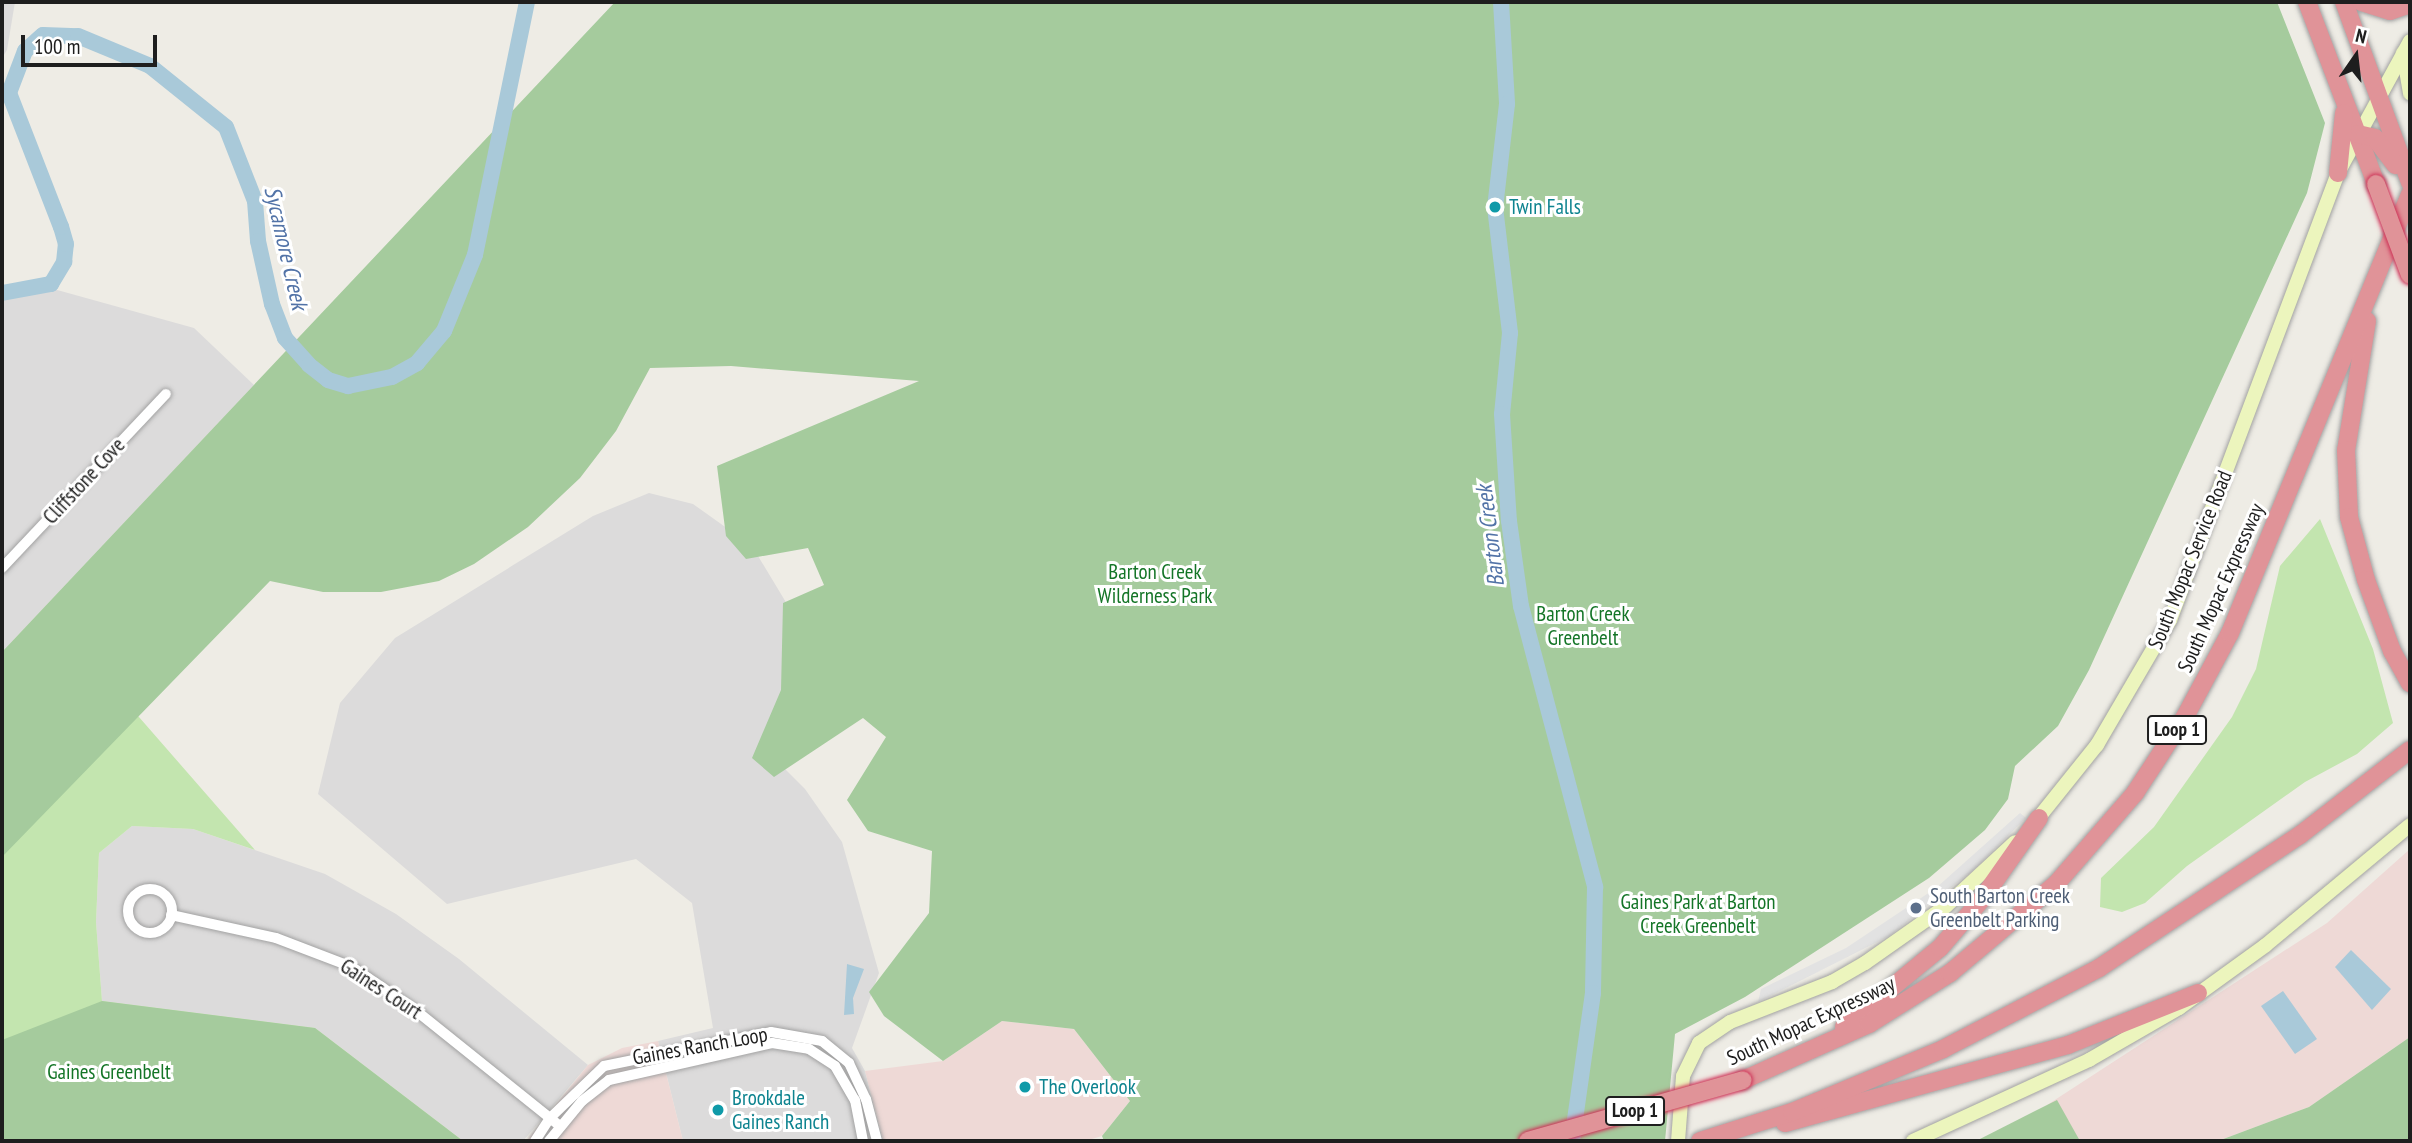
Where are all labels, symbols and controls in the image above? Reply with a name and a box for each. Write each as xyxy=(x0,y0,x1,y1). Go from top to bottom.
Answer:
scale bar xyxy=(24,21,161,65)
north arrow xyxy=(2321,21,2391,91)
text: N xyxy=(2353,23,2369,49)
text: 100 m xyxy=(34,33,80,60)
water label: Sycamore Creek xyxy=(258,184,314,312)
place label: Twin Falls xyxy=(1509,194,1581,220)
marker: Twin Falls xyxy=(1487,199,1503,215)
street label: Cliffstone Cove xyxy=(38,433,130,529)
street label: South Mopac Service Road xyxy=(2143,467,2237,653)
water label: Barton Creek xyxy=(1470,484,1510,588)
street label: South Mopac Expressway xyxy=(2172,499,2270,677)
park label: Barton Creek Wilderness Park xyxy=(1098,559,1212,609)
park label: Barton Creek Greenbelt xyxy=(1536,601,1630,651)
road number: Loop 1 xyxy=(2146,715,2208,746)
place label: South Barton Creek Greenbelt Parking xyxy=(1930,883,2070,933)
park label: Gaines Park at Barton Creek Greenbelt xyxy=(1620,889,1776,939)
marker: South Barton Creek Greenbelt Parking xyxy=(1908,900,1924,916)
street label: Gaines Court xyxy=(336,953,426,1025)
street label: South Mopac Expressway xyxy=(1723,971,1899,1071)
street label: Gaines Ranch Loop xyxy=(631,1022,769,1070)
park label: Gaines Greenbelt xyxy=(47,1059,171,1085)
place label: The Overlook xyxy=(1039,1074,1136,1100)
marker: The Overlook xyxy=(1017,1079,1033,1095)
place label: Brookdale Gaines Ranch xyxy=(732,1085,829,1135)
road number: Loop 1 xyxy=(1604,1096,1666,1126)
marker: Brookdale Gaines Ranch xyxy=(710,1102,726,1118)

